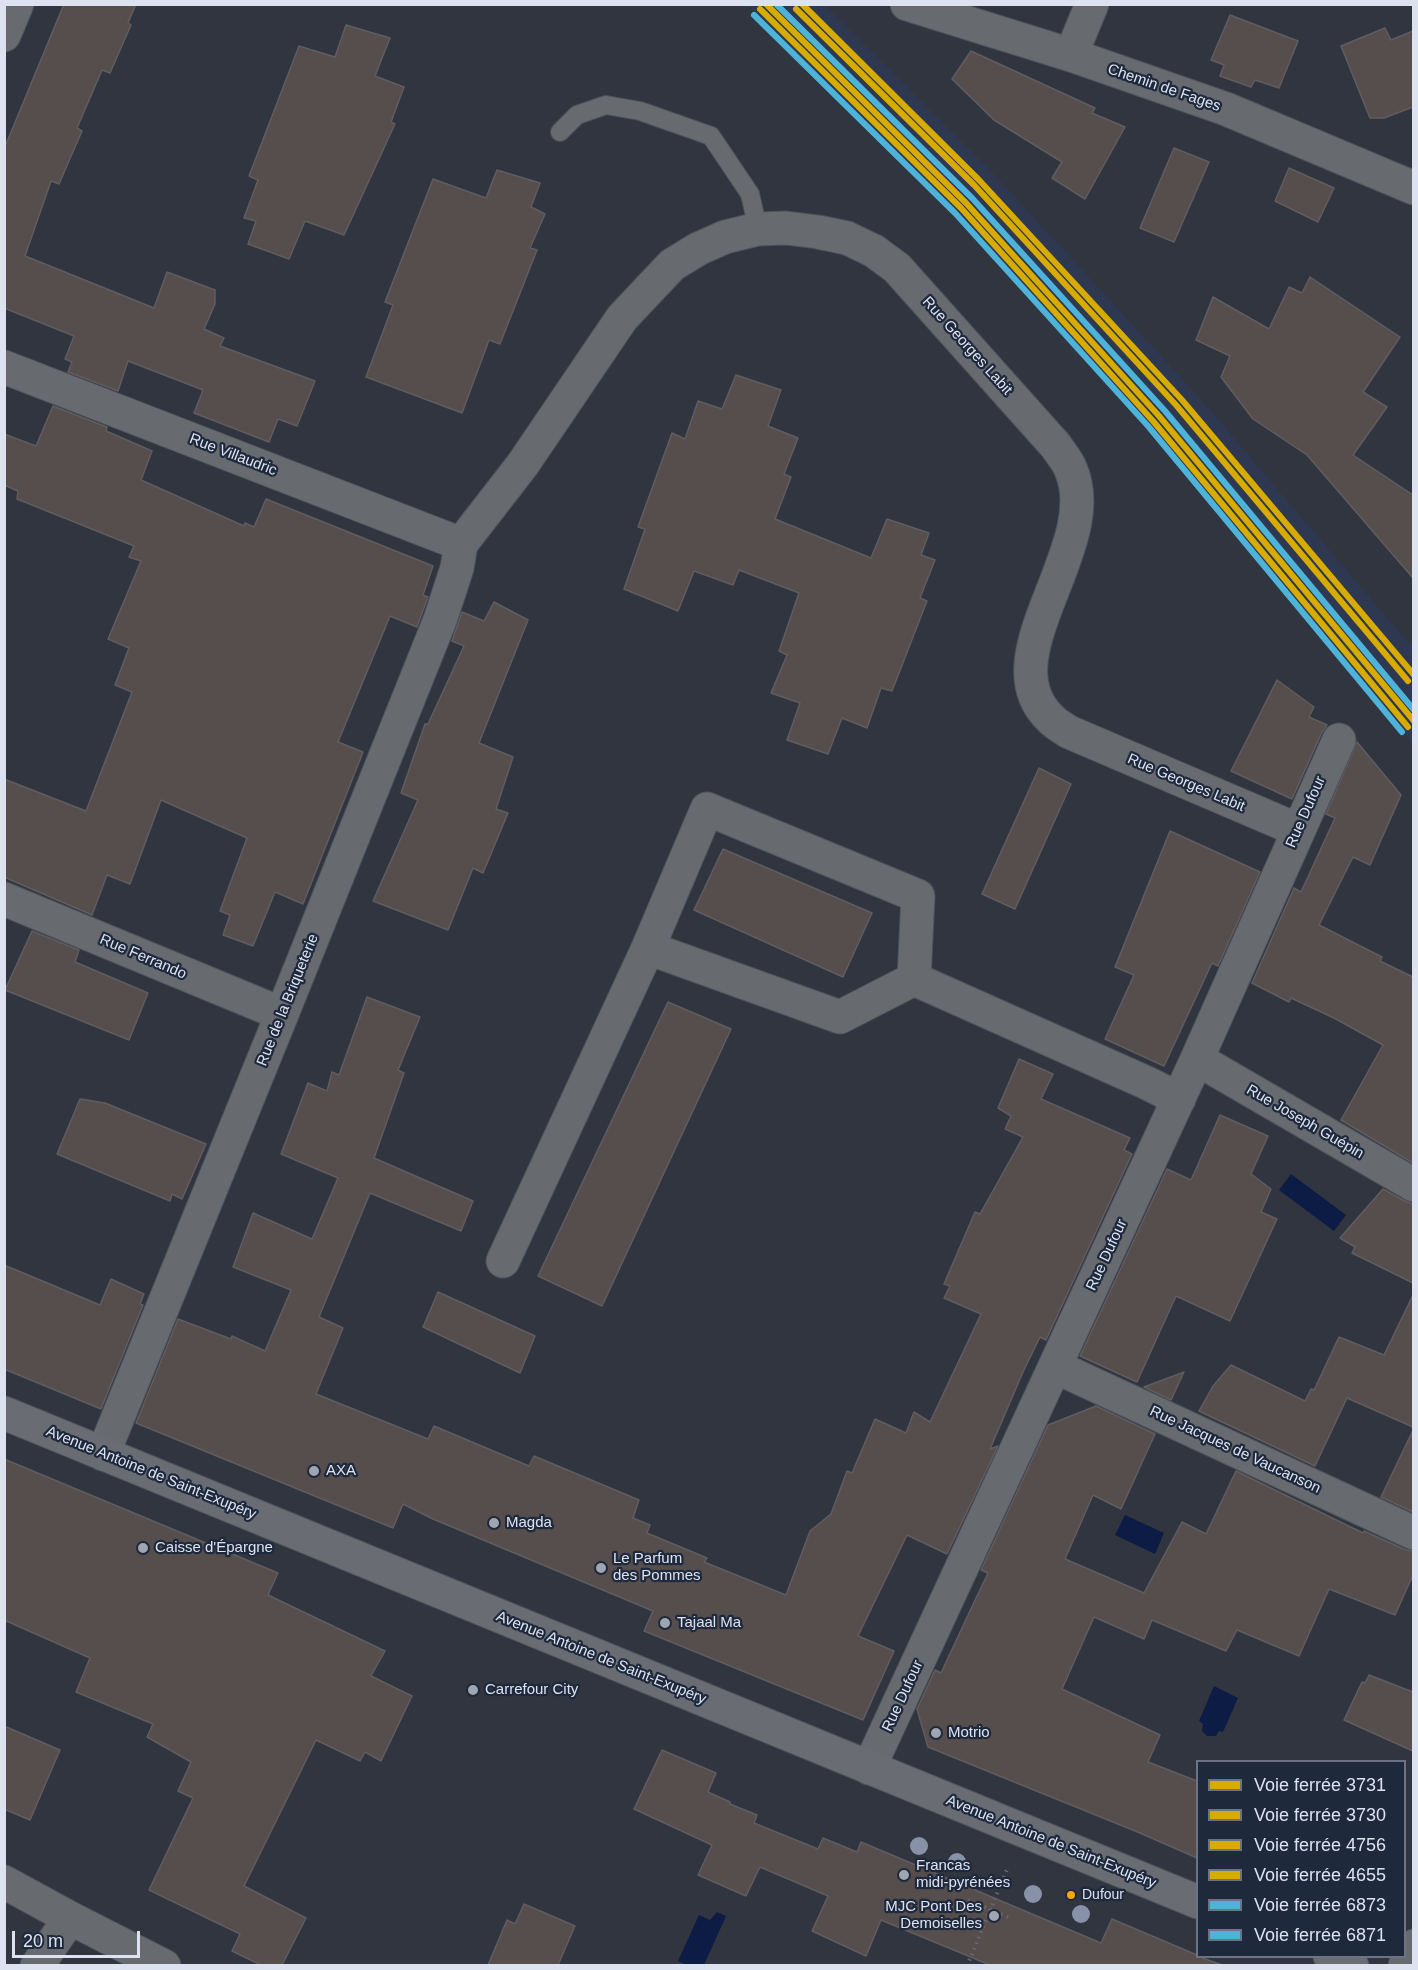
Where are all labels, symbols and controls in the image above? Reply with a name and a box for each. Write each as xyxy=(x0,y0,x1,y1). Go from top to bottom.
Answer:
street label: Chemin de Fages xyxy=(1105,60,1223,116)
street label: Rue Georges Labit xyxy=(918,293,1016,399)
street label: Rue Villaudric xyxy=(187,430,279,480)
street label: Rue Georges Labit xyxy=(1125,750,1247,816)
street label: Rue Dufour xyxy=(1282,773,1330,851)
street label: Rue Ferrando xyxy=(97,931,189,983)
street label: Rue de la Briqueterie xyxy=(253,931,323,1069)
street label: Rue Joseph Guépin xyxy=(1243,1081,1367,1163)
street label: Rue Dufour xyxy=(1083,1216,1131,1294)
street label: Rue Jacques de Vaucanson xyxy=(1147,1402,1323,1498)
street label: Avenue Antoine de Saint-Exupéry xyxy=(43,1423,259,1523)
place label: AXA xyxy=(326,1462,356,1480)
marker: AXA xyxy=(307,1464,321,1478)
place label: Magda xyxy=(506,1514,552,1532)
marker: Magda xyxy=(487,1516,501,1530)
place label: Caisse d'Épargne xyxy=(155,1539,273,1557)
marker: Caisse d'Épargne xyxy=(136,1541,150,1555)
place label: Le Parfum des Pommes xyxy=(613,1550,701,1585)
marker: Le Parfum des Pommes xyxy=(594,1561,608,1575)
street label: Avenue Antoine de Saint-Exupéry xyxy=(493,1608,709,1708)
place label: Tajaal Ma xyxy=(677,1614,741,1632)
marker: Tajaal Ma xyxy=(658,1616,672,1630)
street label: Rue Dufour xyxy=(879,1657,927,1735)
place label: Carrefour City xyxy=(485,1681,578,1699)
marker: Carrefour City xyxy=(466,1683,480,1697)
place label: Motrio xyxy=(948,1724,990,1742)
marker: Motrio xyxy=(929,1726,943,1740)
legend xyxy=(1196,1760,1406,1958)
text: Voie ferrée 3731 xyxy=(1254,1775,1386,1795)
street label: Avenue Antoine de Saint-Exupéry xyxy=(943,1792,1159,1892)
text: Voie ferrée 3730 xyxy=(1254,1805,1386,1825)
text: Voie ferrée 4756 xyxy=(1254,1835,1386,1855)
place label: Francas midi-pyrénées xyxy=(916,1857,1010,1892)
text: Voie ferrée 4655 xyxy=(1254,1865,1386,1885)
marker: Francas midi-pyrénées xyxy=(897,1868,911,1882)
place label: Dufour xyxy=(1082,1887,1124,1903)
marker: Dufour xyxy=(1065,1889,1077,1901)
text: Voie ferrée 6873 xyxy=(1254,1895,1386,1915)
place label: MJC Pont Des Demoiselles xyxy=(885,1898,982,1933)
marker: MJC Pont Des Demoiselles xyxy=(987,1909,1001,1923)
scale bar xyxy=(15,1919,142,1957)
text: Voie ferrée 6871 xyxy=(1254,1925,1386,1945)
text: 20 m xyxy=(23,1931,63,1951)

